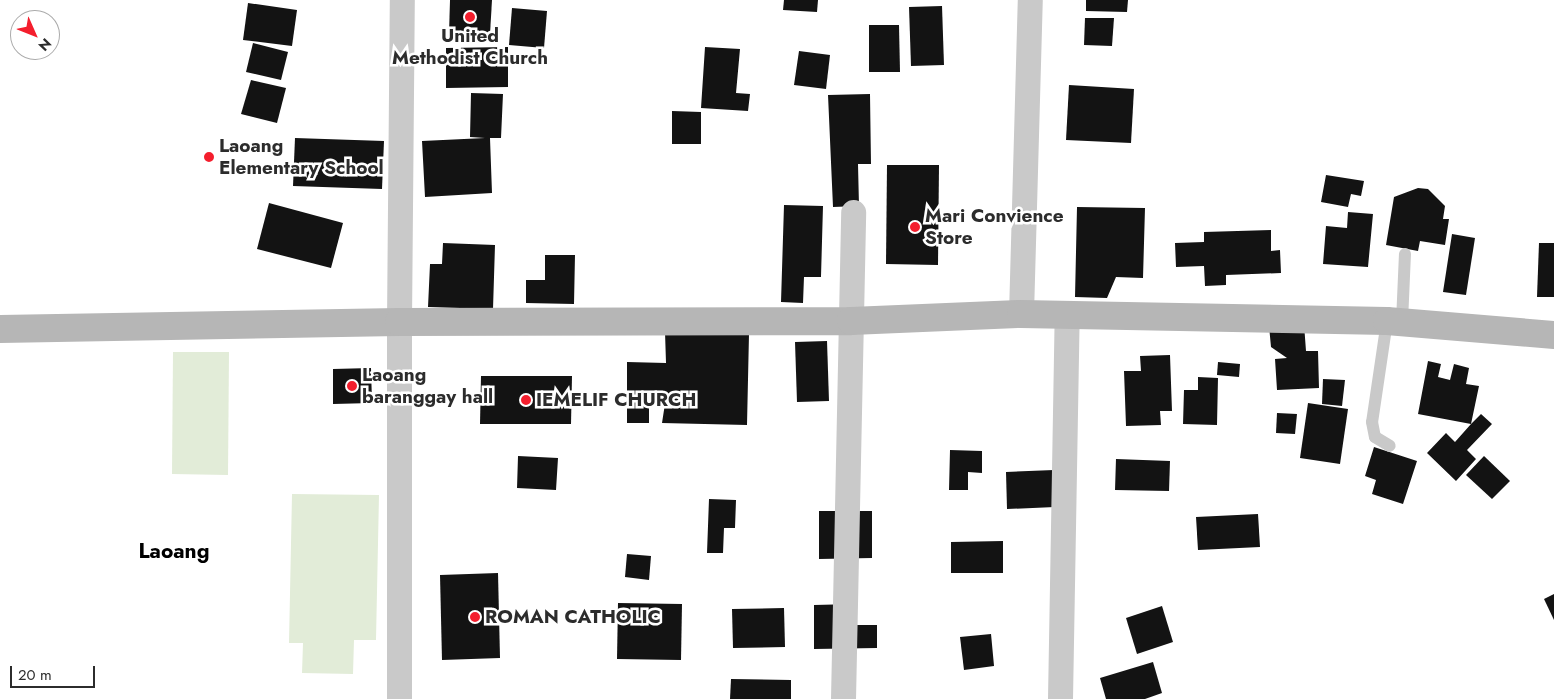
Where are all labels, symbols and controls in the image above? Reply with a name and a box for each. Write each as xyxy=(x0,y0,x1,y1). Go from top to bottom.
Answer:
north arrow xyxy=(10,10,60,60)
marker: United Methodist Church xyxy=(464,11,476,23)
place label: United Methodist Church xyxy=(392,25,548,69)
text: N xyxy=(34,34,56,56)
place label: Laoang Elementary School xyxy=(219,135,384,179)
marker: Laoang Elementary School xyxy=(203,151,215,163)
place label: Mari Convience Store xyxy=(925,205,1064,249)
marker: Mari Convience Store xyxy=(909,221,921,233)
place label: Laoang baranggay hall xyxy=(362,364,493,408)
marker: Laoang baranggay hall xyxy=(346,380,358,392)
place label: IEMELIF CHURCH xyxy=(536,389,696,411)
marker: IEMELIF CHURCH xyxy=(520,394,532,406)
district label: Laoang xyxy=(138,538,210,564)
place label: ROMAN CATHOLIC xyxy=(485,606,661,628)
marker: ROMAN CATHOLIC xyxy=(469,611,481,623)
scale bar xyxy=(12,656,98,688)
text: 20 m xyxy=(18,664,52,686)

